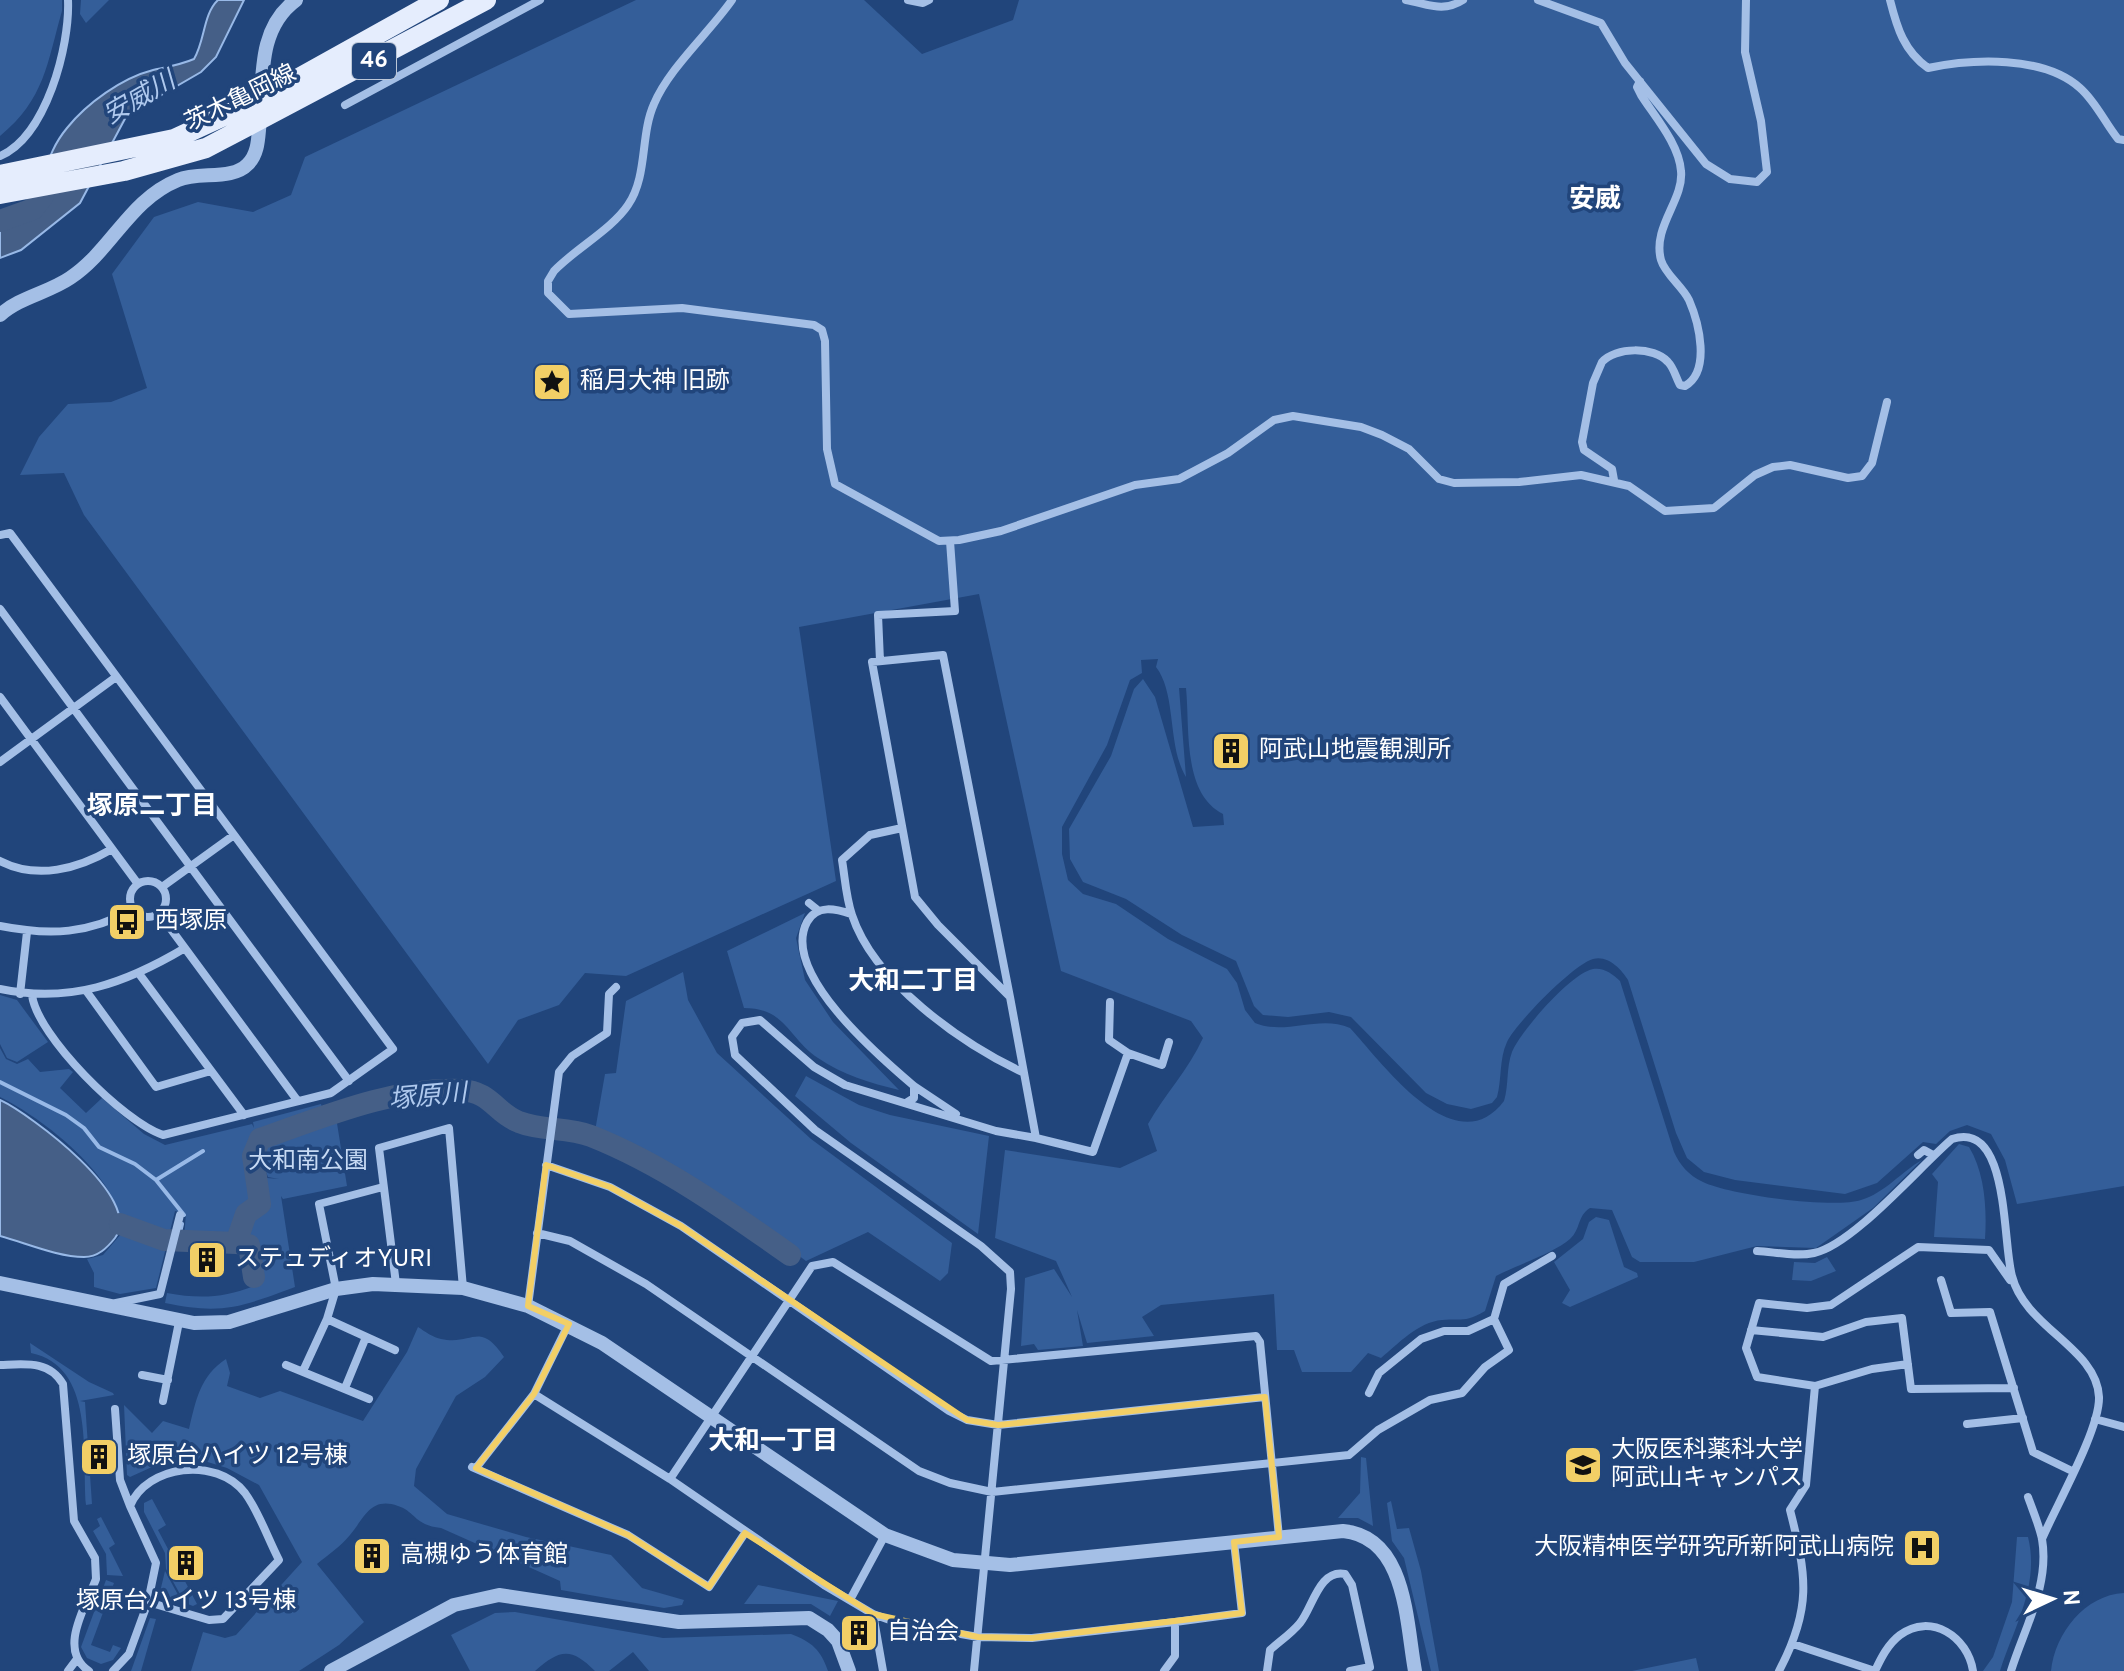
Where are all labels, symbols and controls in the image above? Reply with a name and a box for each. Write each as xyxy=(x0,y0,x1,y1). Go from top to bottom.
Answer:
road number: 46 xyxy=(352,43,396,79)
street label: 茨木亀岡線 xyxy=(180,59,302,139)
water label: 安威川 xyxy=(98,64,185,133)
district label: 安威 xyxy=(1569,184,1621,217)
place icon: 稲月大神 旧跡 xyxy=(531,361,573,403)
place label: 稲月大神 旧跡 xyxy=(580,367,730,397)
building icon: 阿武山地震観測所 xyxy=(1210,730,1252,772)
place label: 阿武山地震観測所 xyxy=(1259,736,1451,766)
district label: 塚原二丁目 xyxy=(87,791,217,824)
bus stop icon: 西塚原 xyxy=(106,901,148,943)
place label: 西塚原 xyxy=(155,907,227,937)
district label: 大和二丁目 xyxy=(848,966,978,999)
water label: 塚原川 xyxy=(388,1078,471,1118)
park label: 大和南公園 xyxy=(248,1147,368,1177)
building icon: ステュディオYURI xyxy=(186,1239,228,1281)
place label: ステュディオYURI xyxy=(235,1245,432,1275)
district label: 大和一丁目 xyxy=(708,1426,838,1459)
building icon: 塚原台ハイツ 12号棟 xyxy=(78,1436,120,1478)
place label: 大阪医科薬科大学 阿武山キャンパス xyxy=(1611,1436,1803,1494)
place label: 塚原台ハイツ 12号棟 xyxy=(127,1442,348,1472)
school or university icon: 大阪医科薬科大学 阿武山キャンパス xyxy=(1562,1444,1604,1486)
hospital icon: 大阪精神医学研究所新阿武山病院 xyxy=(1901,1527,1943,1569)
place label: 大阪精神医学研究所新阿武山病院 xyxy=(1534,1533,1894,1563)
building icon: 高槻ゆう体育館 xyxy=(351,1535,393,1577)
place label: 高槻ゆう体育館 xyxy=(400,1541,568,1571)
building icon: 塚原台ハイツ 13号棟 xyxy=(165,1542,207,1584)
north arrow xyxy=(2012,1559,2092,1639)
place label: 塚原台ハイツ 13号棟 xyxy=(76,1587,296,1617)
text: N xyxy=(2055,1589,2083,1607)
building icon: 自治会 xyxy=(838,1612,880,1654)
place label: 自治会 xyxy=(887,1618,959,1648)

